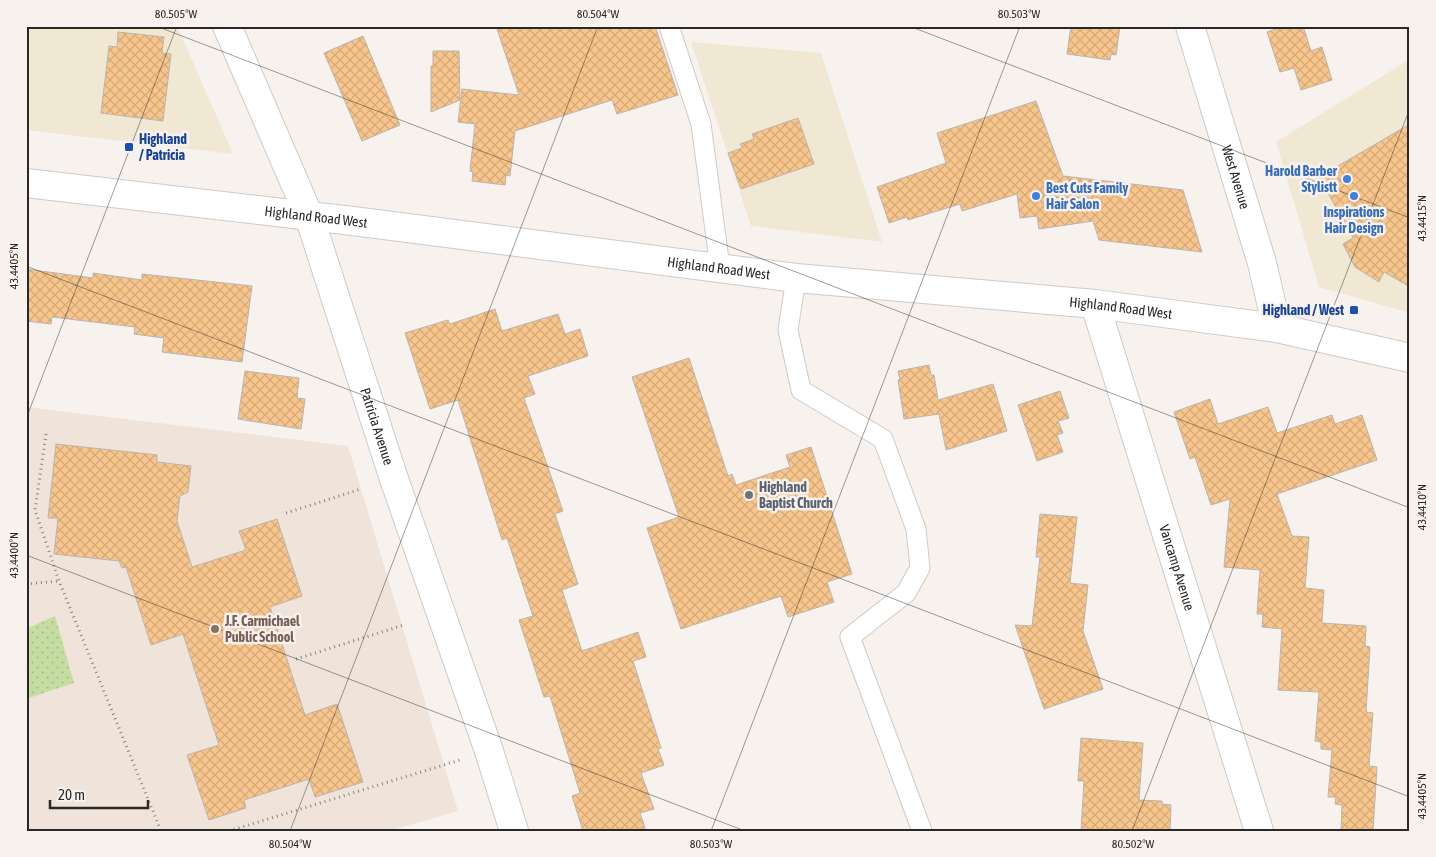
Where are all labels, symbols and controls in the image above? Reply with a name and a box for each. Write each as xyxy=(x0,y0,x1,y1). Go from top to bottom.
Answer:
text: 80.505°W xyxy=(155,7,197,21)
text: 80.504°W xyxy=(577,7,619,21)
text: 80.503°W xyxy=(998,7,1040,21)
place label: Highland / Patricia xyxy=(139,131,187,163)
marker: Highland / Patricia xyxy=(123,141,135,153)
street label: West Avenue xyxy=(1219,143,1253,211)
place label: Harold Barber Stylistt xyxy=(1265,163,1338,195)
marker: Harold Barber Stylistt xyxy=(1341,173,1353,185)
place label: Best Cuts Family Hair Salon xyxy=(1046,180,1129,212)
marker: Best Cuts Family Hair Salon xyxy=(1030,190,1042,202)
marker: Inspirations Hair Design xyxy=(1348,190,1360,202)
text: 43.4415°N xyxy=(1415,195,1429,241)
street label: Highland Road West xyxy=(264,203,368,231)
place label: Inspirations Hair Design xyxy=(1323,204,1385,236)
text: 43.4405°N xyxy=(7,243,21,289)
street label: Highland Road West xyxy=(666,254,771,283)
street label: Highland Road West xyxy=(1069,294,1173,322)
place label: Highland / West xyxy=(1263,302,1344,318)
marker: Highland / West xyxy=(1348,304,1360,316)
street label: Patricia Avenue xyxy=(357,386,397,467)
place label: Highland Baptist Church xyxy=(759,479,833,511)
text: 43.4410°N xyxy=(1415,484,1429,530)
marker: Highland Baptist Church xyxy=(743,489,755,501)
street label: Vancamp Avenue xyxy=(1156,523,1198,612)
text: 43.4400°N xyxy=(7,532,21,578)
place label: J.F. Carmichael Public School xyxy=(224,613,300,645)
marker: J.F. Carmichael Public School xyxy=(209,623,221,635)
text: 43.4405°N xyxy=(1415,773,1429,819)
scale bar xyxy=(50,777,148,809)
text: 20 m xyxy=(58,786,85,803)
text: 80.504°W xyxy=(269,837,311,851)
text: 80.503°W xyxy=(690,837,732,851)
text: 80.502°W xyxy=(1112,837,1154,851)

